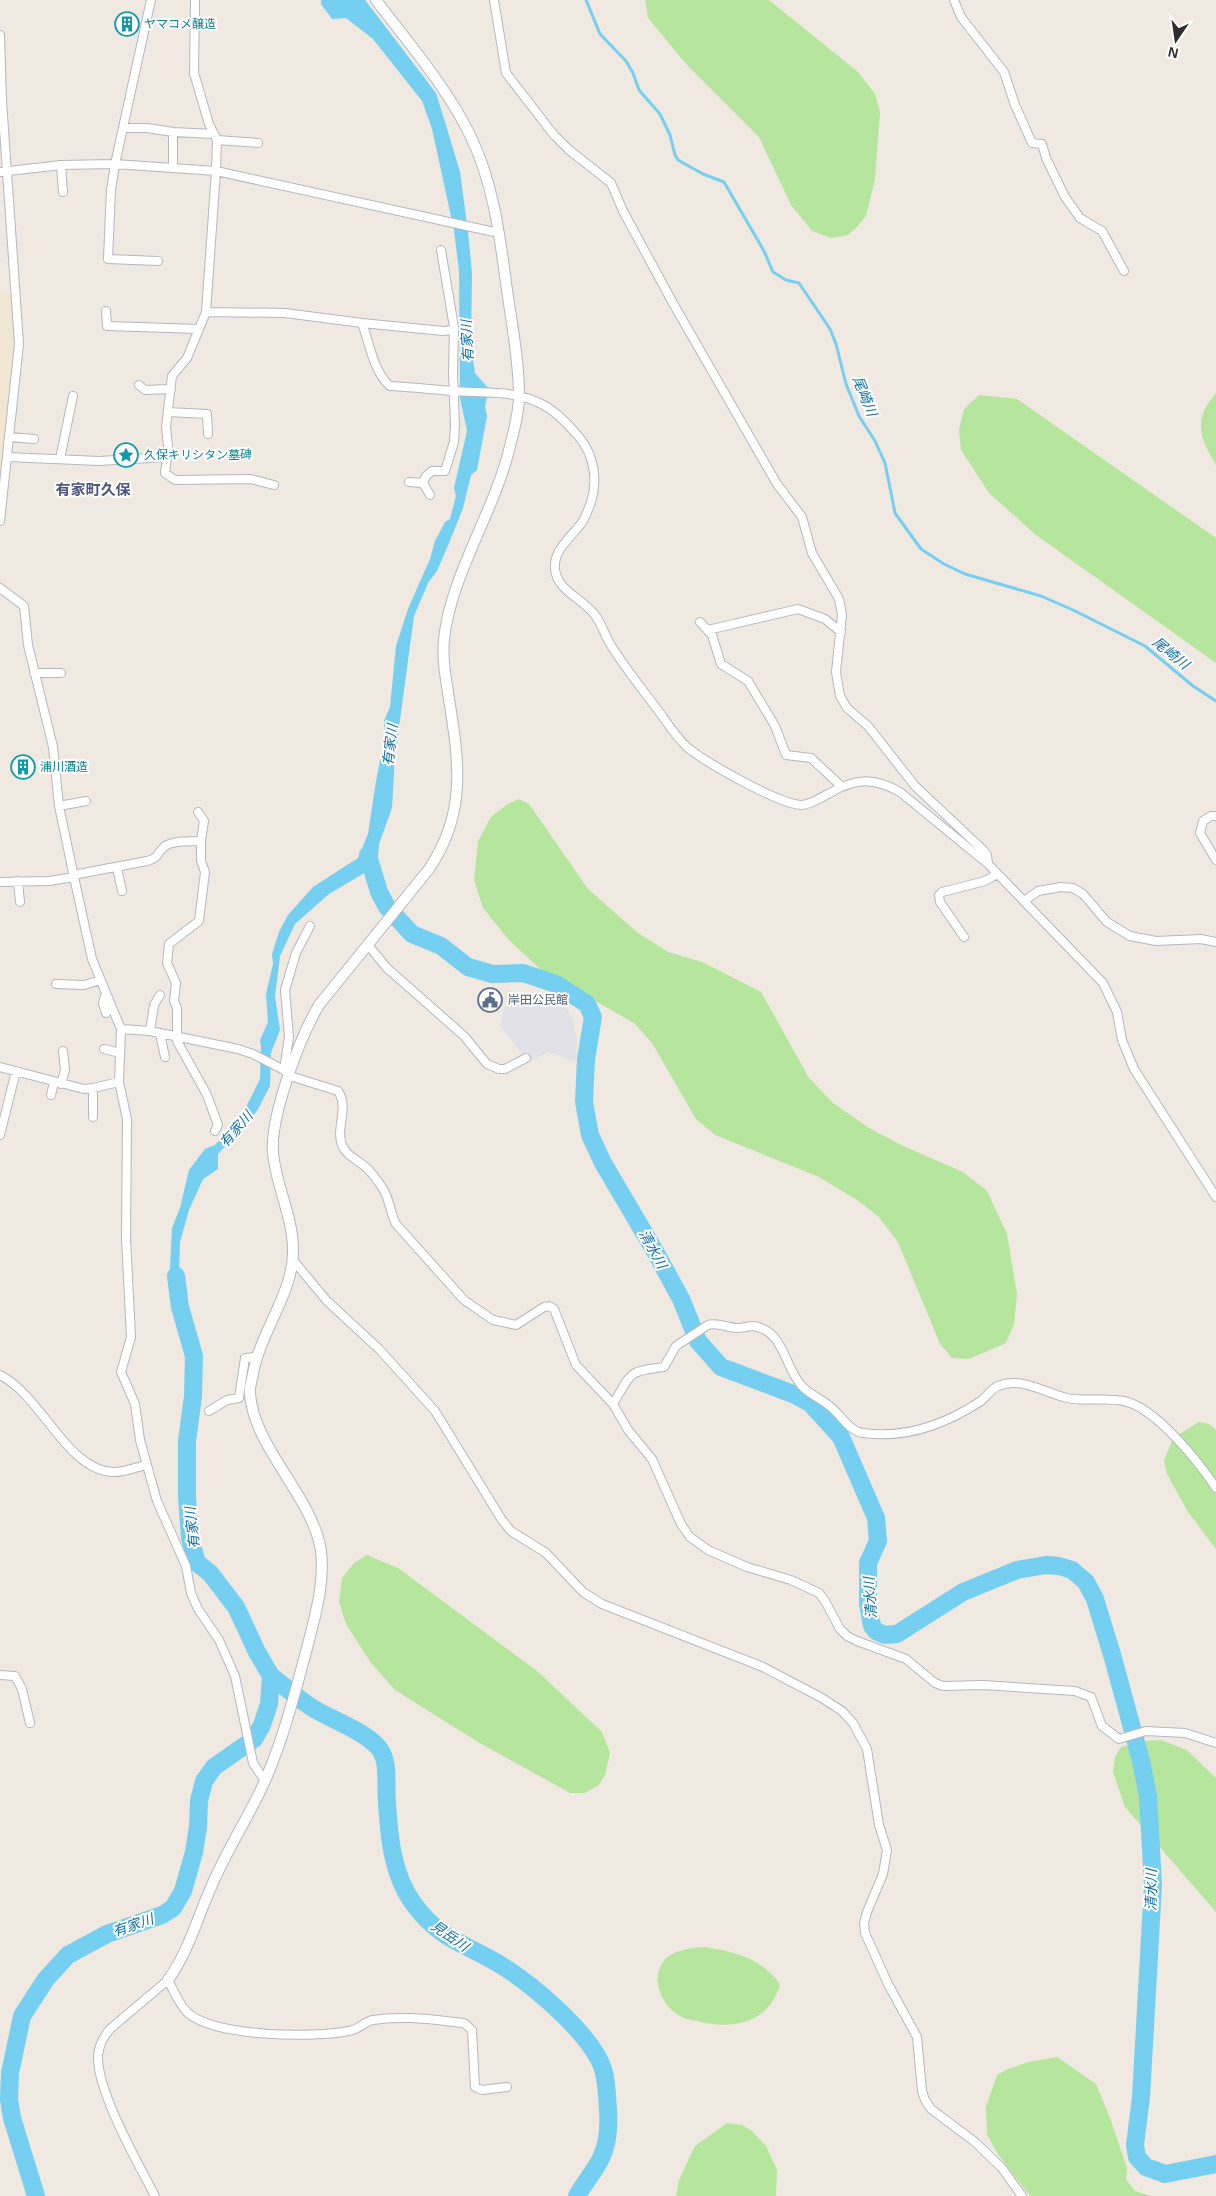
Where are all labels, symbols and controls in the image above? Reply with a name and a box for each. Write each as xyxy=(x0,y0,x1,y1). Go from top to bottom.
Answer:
building icon: ヤマコメ醸造 xyxy=(114,11,140,37)
north arrow xyxy=(1151,15,1201,65)
place label: ヤマコメ醸造 xyxy=(144,17,216,31)
text: N xyxy=(1166,44,1180,62)
water label: 有家川 xyxy=(458,318,476,362)
water label: 尾崎川 xyxy=(850,374,881,420)
place icon: 久保キリシタン墓碑 xyxy=(113,442,139,468)
place label: 久保キリシタン墓碑 xyxy=(144,448,252,462)
district label: 有家町久保 xyxy=(55,481,131,498)
water label: 尾崎川 xyxy=(1150,634,1194,674)
water label: 有家川 xyxy=(380,721,401,767)
building icon: 浦川酒造 xyxy=(10,754,36,780)
place label: 浦川酒造 xyxy=(40,760,88,774)
public building icon: 岸田公民館 xyxy=(477,987,503,1013)
place label: 岸田公民館 xyxy=(508,993,568,1007)
water label: 有家川 xyxy=(216,1106,257,1150)
water label: 清水川 xyxy=(636,1227,671,1273)
water label: 有家川 xyxy=(182,1504,202,1550)
water label: 清水川 xyxy=(860,1574,879,1620)
water label: 清水川 xyxy=(1143,1867,1159,1911)
water label: 有家川 xyxy=(111,1910,157,1939)
water label: 見岳川 xyxy=(428,1917,473,1956)

